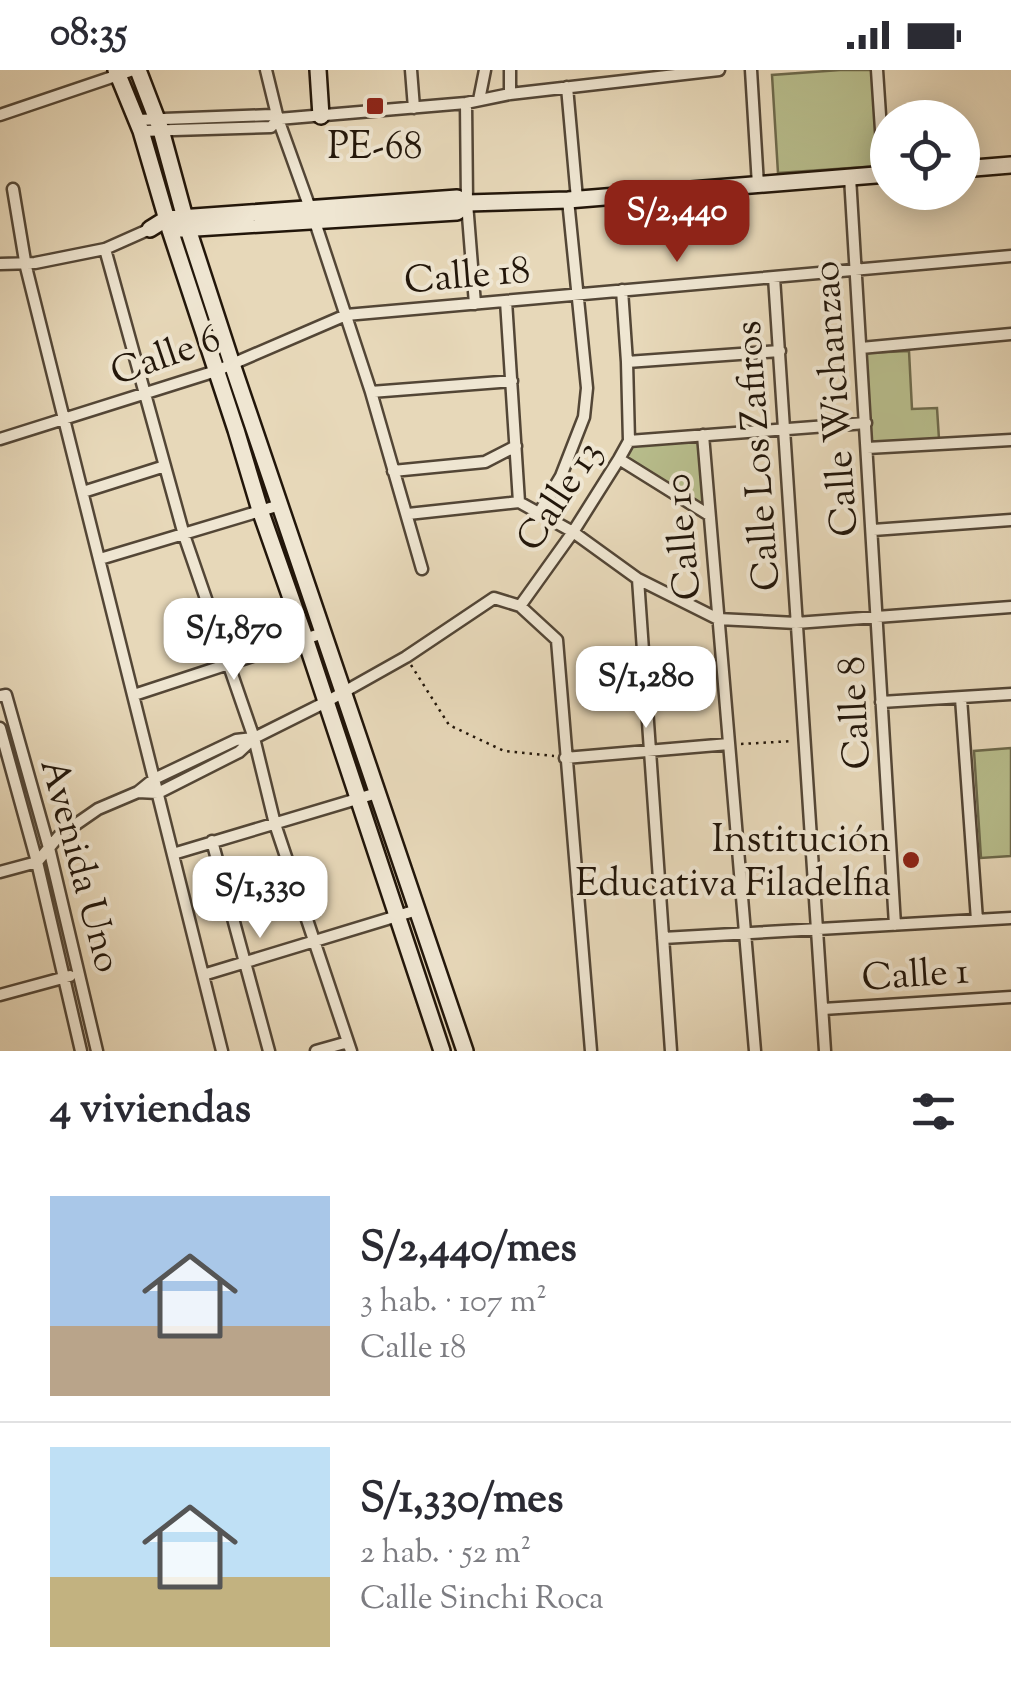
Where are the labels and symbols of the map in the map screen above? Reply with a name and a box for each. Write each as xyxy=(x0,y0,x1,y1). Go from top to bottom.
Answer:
marker: PE-68 xyxy=(364,95,386,117)
place label: PE-68 xyxy=(327,122,423,176)
pin: S/2,440 xyxy=(585,180,769,265)
street label: Calle 18 xyxy=(402,246,533,310)
street label: Calle Wichanzao xyxy=(801,259,875,538)
street label: Calle 6 xyxy=(104,314,229,402)
street label: Calle Los Zafiros xyxy=(724,319,796,593)
street label: Calle 13 xyxy=(505,431,617,563)
street label: Calle 10 xyxy=(653,471,717,602)
pin: S/1,870 xyxy=(142,598,326,683)
pin: S/1,280 xyxy=(554,646,738,731)
street label: Calle 8 xyxy=(827,655,887,771)
street label: Avenida Uno xyxy=(24,753,133,979)
place label: Institución Educativa Filadelfia xyxy=(575,815,891,913)
marker: Institución Educativa Filadelfia xyxy=(900,849,922,871)
pin: S/1,330 xyxy=(168,856,352,941)
street label: Calle 1 xyxy=(860,946,971,1008)

